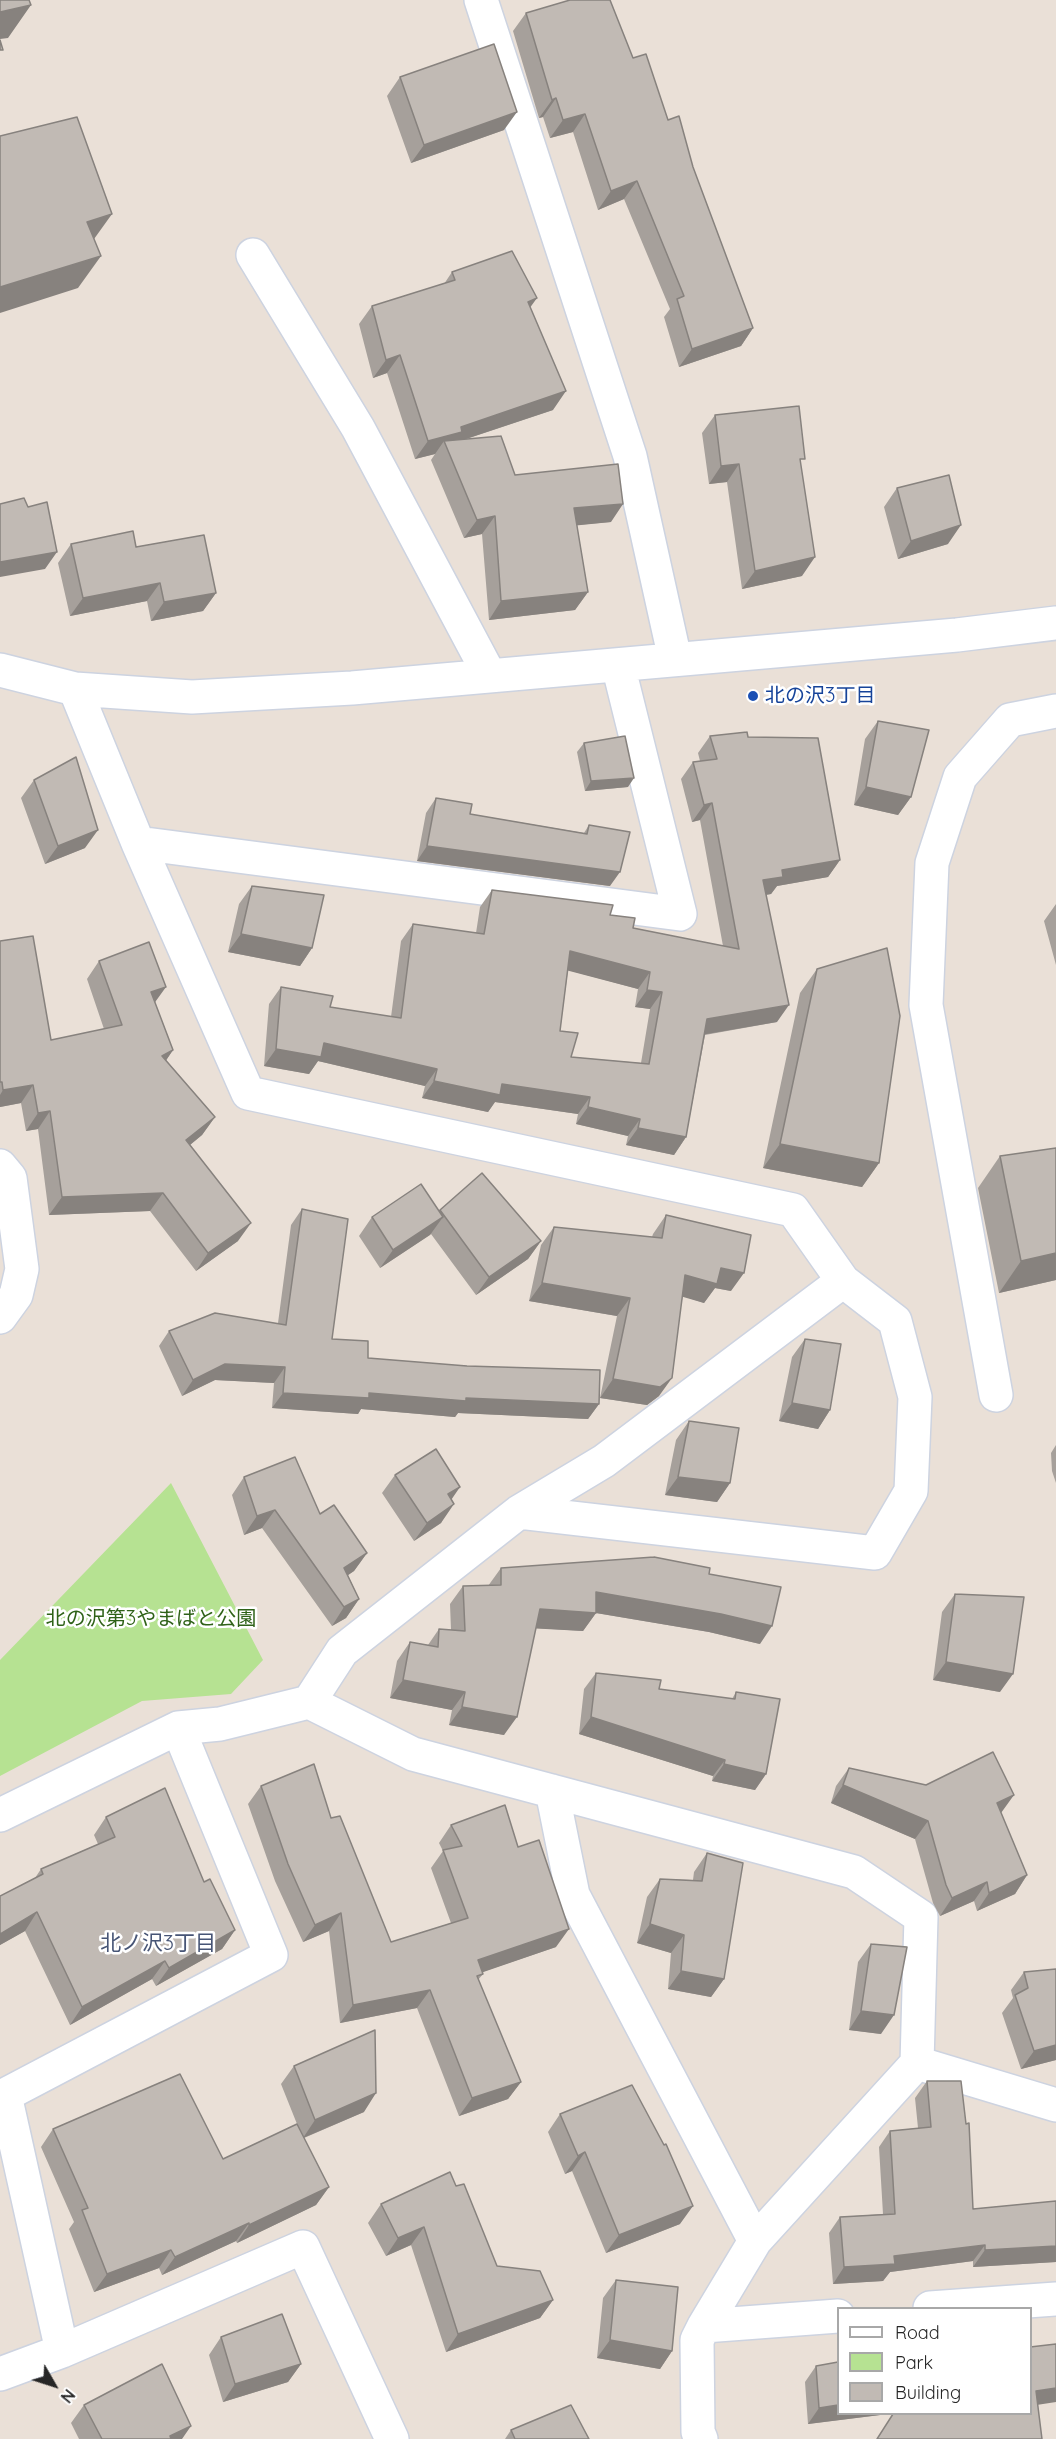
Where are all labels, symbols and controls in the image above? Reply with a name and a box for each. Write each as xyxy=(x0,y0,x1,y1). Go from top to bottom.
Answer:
place label: 北の沢3丁目 xyxy=(765,684,875,708)
marker: 北の沢3丁目 xyxy=(746,689,760,703)
park label: 北の沢第3やまばと公園 xyxy=(46,1607,256,1631)
district label: 北ノ沢3丁目 xyxy=(100,1931,216,1957)
legend xyxy=(837,2307,1032,2415)
text: Road xyxy=(895,2321,940,2344)
text: Park xyxy=(895,2351,933,2374)
north arrow xyxy=(24,2355,84,2415)
text: Building xyxy=(895,2381,961,2404)
text: N xyxy=(57,2385,79,2407)

